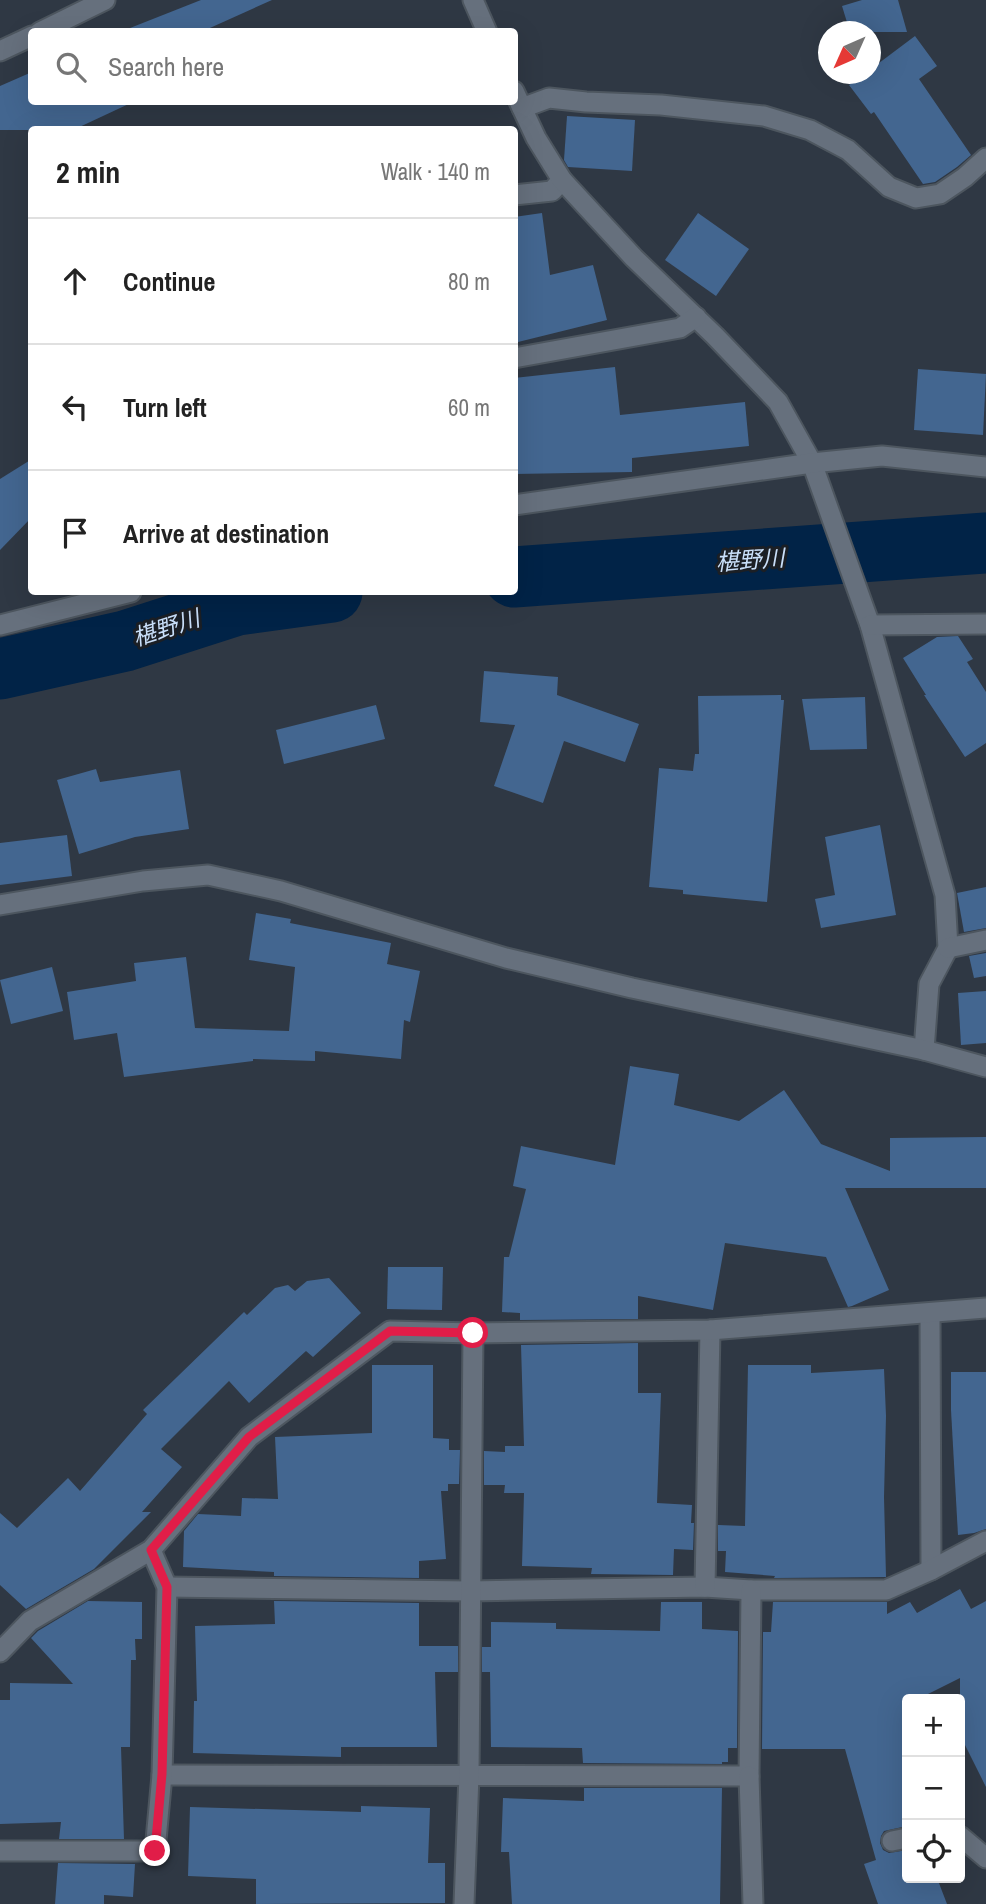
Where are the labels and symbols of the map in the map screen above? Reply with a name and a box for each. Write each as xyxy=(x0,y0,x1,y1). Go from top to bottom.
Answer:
north arrow xyxy=(818,21,881,84)
water label: 椹野川 xyxy=(714,541,788,577)
water label: 椹野川 xyxy=(128,601,206,653)
route start xyxy=(457,1317,488,1348)
route end xyxy=(139,1835,170,1866)

